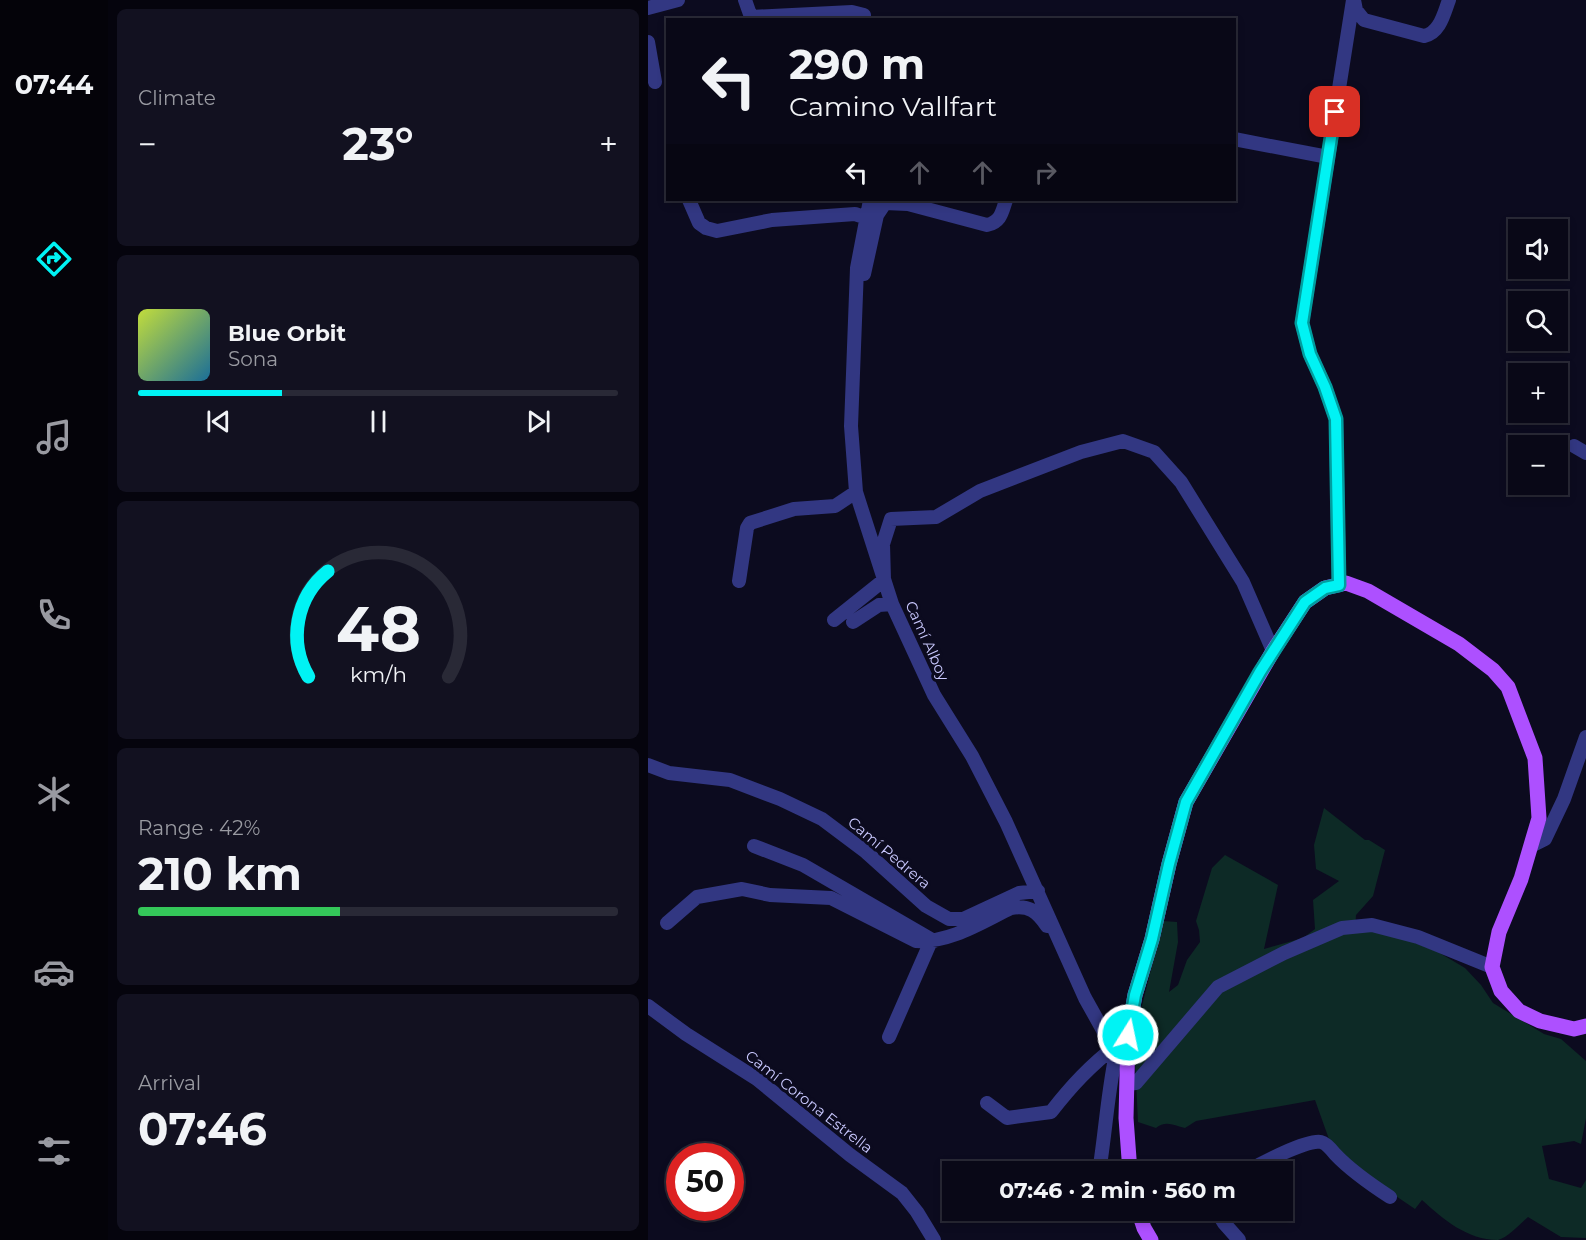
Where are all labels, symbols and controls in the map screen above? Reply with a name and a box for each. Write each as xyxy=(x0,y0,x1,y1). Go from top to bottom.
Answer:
text: 290 m xyxy=(789,38,925,90)
icon: left xyxy=(690,42,768,120)
text: 07:44 xyxy=(15,68,93,101)
text: Climate xyxy=(138,86,216,110)
pin xyxy=(1309,86,1360,137)
text: Camino Vallfart xyxy=(789,90,997,123)
icon: arrive xyxy=(1318,95,1351,128)
text: 23° xyxy=(342,116,414,171)
text: − xyxy=(138,124,157,164)
text: + xyxy=(599,124,618,164)
icon: left xyxy=(840,156,873,189)
icon: ahead xyxy=(903,156,936,189)
icon: ahead xyxy=(966,156,999,189)
icon: right xyxy=(1029,156,1062,189)
map controls xyxy=(1508,219,1568,495)
button: sound xyxy=(1508,219,1568,279)
icon: directions xyxy=(33,238,75,280)
button: search xyxy=(1508,291,1568,351)
text: Blue Orbit xyxy=(228,320,346,347)
text: Sona xyxy=(228,347,278,371)
button: + xyxy=(1508,363,1568,423)
icon: previous xyxy=(202,405,235,438)
icon: pause xyxy=(362,405,395,438)
icon: next xyxy=(522,405,555,438)
icon: music xyxy=(33,416,75,458)
button: − xyxy=(1508,435,1568,495)
text: 48 xyxy=(336,591,420,667)
icon: phone xyxy=(33,594,75,636)
street label: Camí Alboy xyxy=(901,598,954,685)
text: km/h xyxy=(349,661,407,687)
icon: climate xyxy=(33,773,75,815)
street label: Camí Pedrera xyxy=(844,812,935,893)
text: Range · 42% xyxy=(138,816,260,840)
text: 210 km xyxy=(138,846,302,901)
icon: car xyxy=(33,951,75,993)
position arrow xyxy=(1096,1003,1160,1067)
street label: Camí Corona Estrella xyxy=(742,1046,877,1157)
text: Arrival xyxy=(138,1071,201,1095)
text: 07:46 xyxy=(138,1101,267,1156)
icon: filters xyxy=(33,1130,75,1172)
speed limit sign: 50 xyxy=(666,1143,744,1221)
text: 07:46 · 2 min · 560 m xyxy=(999,1177,1236,1204)

